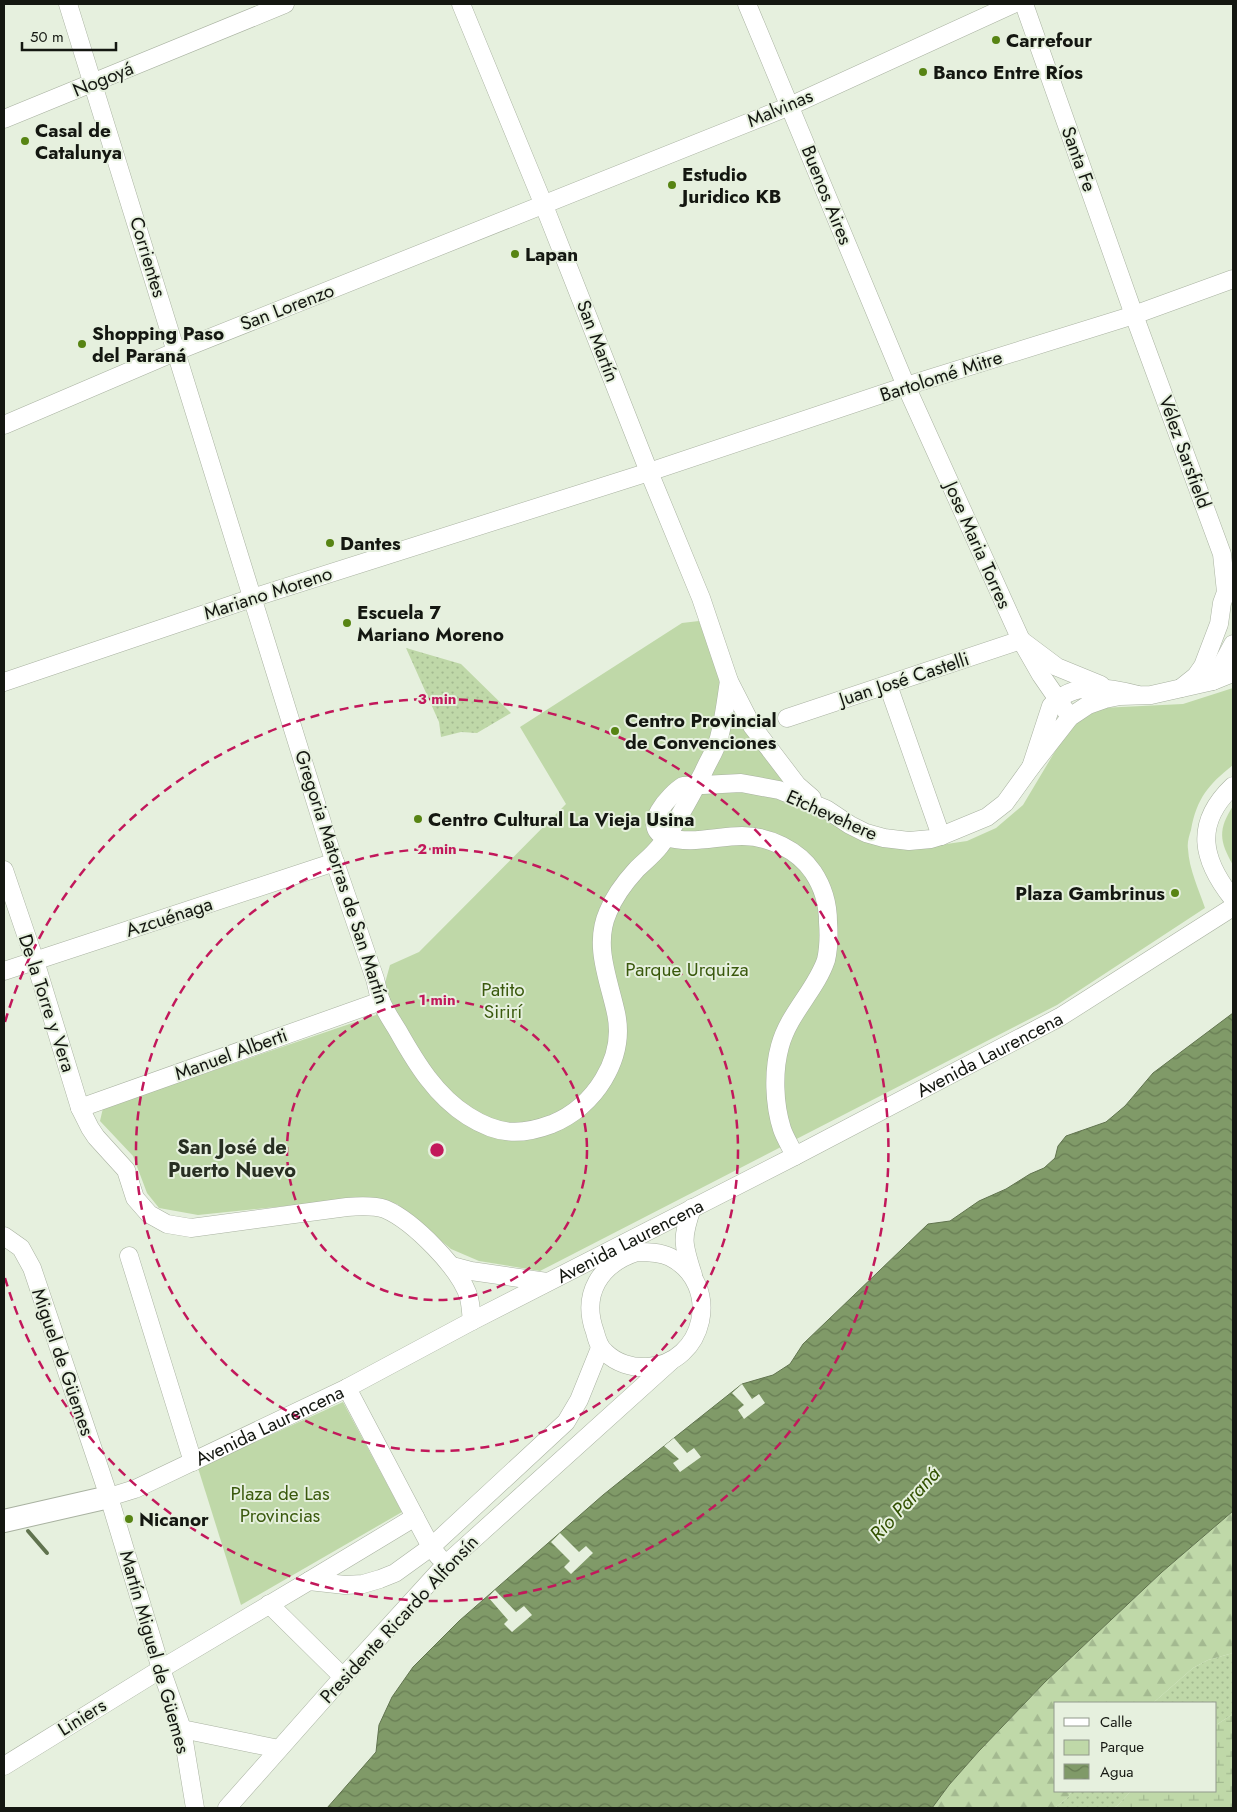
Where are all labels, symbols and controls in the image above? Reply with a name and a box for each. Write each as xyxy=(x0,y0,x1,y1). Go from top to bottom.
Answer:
scale bar xyxy=(22,20,116,52)
text: 50 m xyxy=(30,26,64,48)
place label: Carrefour xyxy=(1006,27,1092,54)
marker: Carrefour xyxy=(990,34,1002,46)
street label: Nogoyá xyxy=(68,55,138,103)
place label: Banco Entre Ríos xyxy=(933,59,1083,86)
marker: Banco Entre Ríos xyxy=(917,66,929,78)
street label: Malvinas xyxy=(743,82,817,134)
place label: Casal de Catalunya xyxy=(35,117,122,166)
street label: Santa Fe xyxy=(1055,123,1103,196)
marker: Casal de Catalunya xyxy=(19,135,31,147)
street label: Buenos Aires xyxy=(795,141,859,249)
place label: Estudio Juridico KB xyxy=(678,161,781,210)
marker: Estudio Juridico KB xyxy=(666,179,678,191)
street label: Corrientes xyxy=(123,213,173,301)
place label: Lapan xyxy=(525,241,578,268)
marker: Lapan xyxy=(509,248,521,260)
street label: San Lorenzo xyxy=(236,277,338,337)
street label: San Martín xyxy=(570,296,626,386)
place label: Shopping Paso del Paraná xyxy=(92,320,224,369)
marker: Shopping Paso del Paraná xyxy=(76,338,88,350)
street label: Bartolomé Mitre xyxy=(876,343,1006,408)
street label: Vélez Sarsfield xyxy=(1152,392,1218,512)
street label: Jose Maria Torres xyxy=(937,474,1018,613)
place label: Dantes xyxy=(340,530,401,557)
marker: Dantes xyxy=(324,537,336,549)
street label: Mariano Moreno xyxy=(200,560,336,626)
place label: Escuela 7 Mariano Moreno xyxy=(357,599,504,648)
marker: Escuela 7 Mariano Moreno xyxy=(341,617,353,629)
street label: Juan José Castelli xyxy=(833,645,972,714)
text: 3 min xyxy=(418,688,456,710)
place label: Centro Provincial de Convenciones xyxy=(625,707,777,756)
marker: Centro Provincial de Convenciones xyxy=(609,725,621,737)
street label: Gregoria Matorras de San Martín xyxy=(288,747,396,1007)
street label: Etchevehere xyxy=(782,783,882,847)
place label: Centro Cultural La Vieja Usina xyxy=(428,806,694,833)
marker: Centro Cultural La Vieja Usina xyxy=(412,813,424,825)
text: 2 min xyxy=(417,838,457,860)
place label: Plaza Gambrinus xyxy=(1015,880,1165,907)
marker: Plaza Gambrinus xyxy=(1169,887,1181,899)
street label: Azcuénaga xyxy=(122,890,216,944)
street label: De la Torre y Vera xyxy=(12,931,82,1075)
park label: Parque Urquiza xyxy=(625,956,749,983)
park label: Patito Sirirí xyxy=(481,976,525,1025)
text: 1 min xyxy=(418,989,456,1011)
street label: Avenida Laurencena xyxy=(911,1005,1067,1104)
street label: Manuel Alberti xyxy=(171,1021,291,1087)
district label: San José de Puerto Nuevo xyxy=(168,1133,296,1185)
centre of rings xyxy=(428,1141,446,1159)
street label: Avenida Laurencena xyxy=(552,1192,708,1289)
street label: Miguel de Güemes xyxy=(25,1285,101,1440)
street label: Avenida Laurencena xyxy=(190,1378,348,1472)
water label: Río Paraná xyxy=(863,1460,947,1548)
park label: Plaza de Las Provincias xyxy=(230,1480,330,1529)
place label: Nicanor xyxy=(139,1506,209,1533)
marker: Nicanor xyxy=(123,1513,135,1525)
street label: Presidente Ricardo Alfonsín xyxy=(313,1529,485,1709)
street label: Martín Miguel de Güemes xyxy=(113,1547,197,1757)
street label: Liniers xyxy=(53,1691,112,1742)
legend xyxy=(1054,1702,1217,1792)
text: Calle xyxy=(1100,1711,1132,1733)
text: Parque xyxy=(1100,1736,1144,1758)
text: Agua xyxy=(1100,1761,1134,1783)

